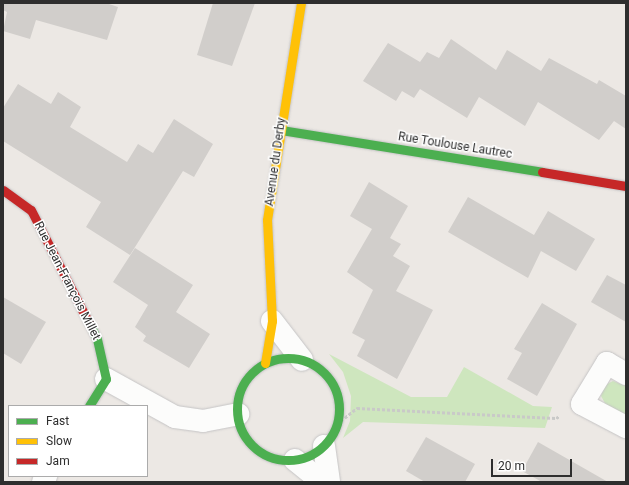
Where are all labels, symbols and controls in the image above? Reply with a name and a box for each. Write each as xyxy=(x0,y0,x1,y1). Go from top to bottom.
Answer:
street label: Avenue du Derby xyxy=(263,117,289,207)
street label: Rue Toulouse Lautrec xyxy=(397,130,513,162)
street label: Rue Jean-François Millet xyxy=(31,219,103,343)
legend xyxy=(8,405,148,477)
text: Fast xyxy=(46,414,69,428)
text: Slow xyxy=(46,434,72,448)
scale bar xyxy=(493,451,574,477)
text: Jam xyxy=(46,454,70,468)
text: 20 m xyxy=(498,459,525,473)

